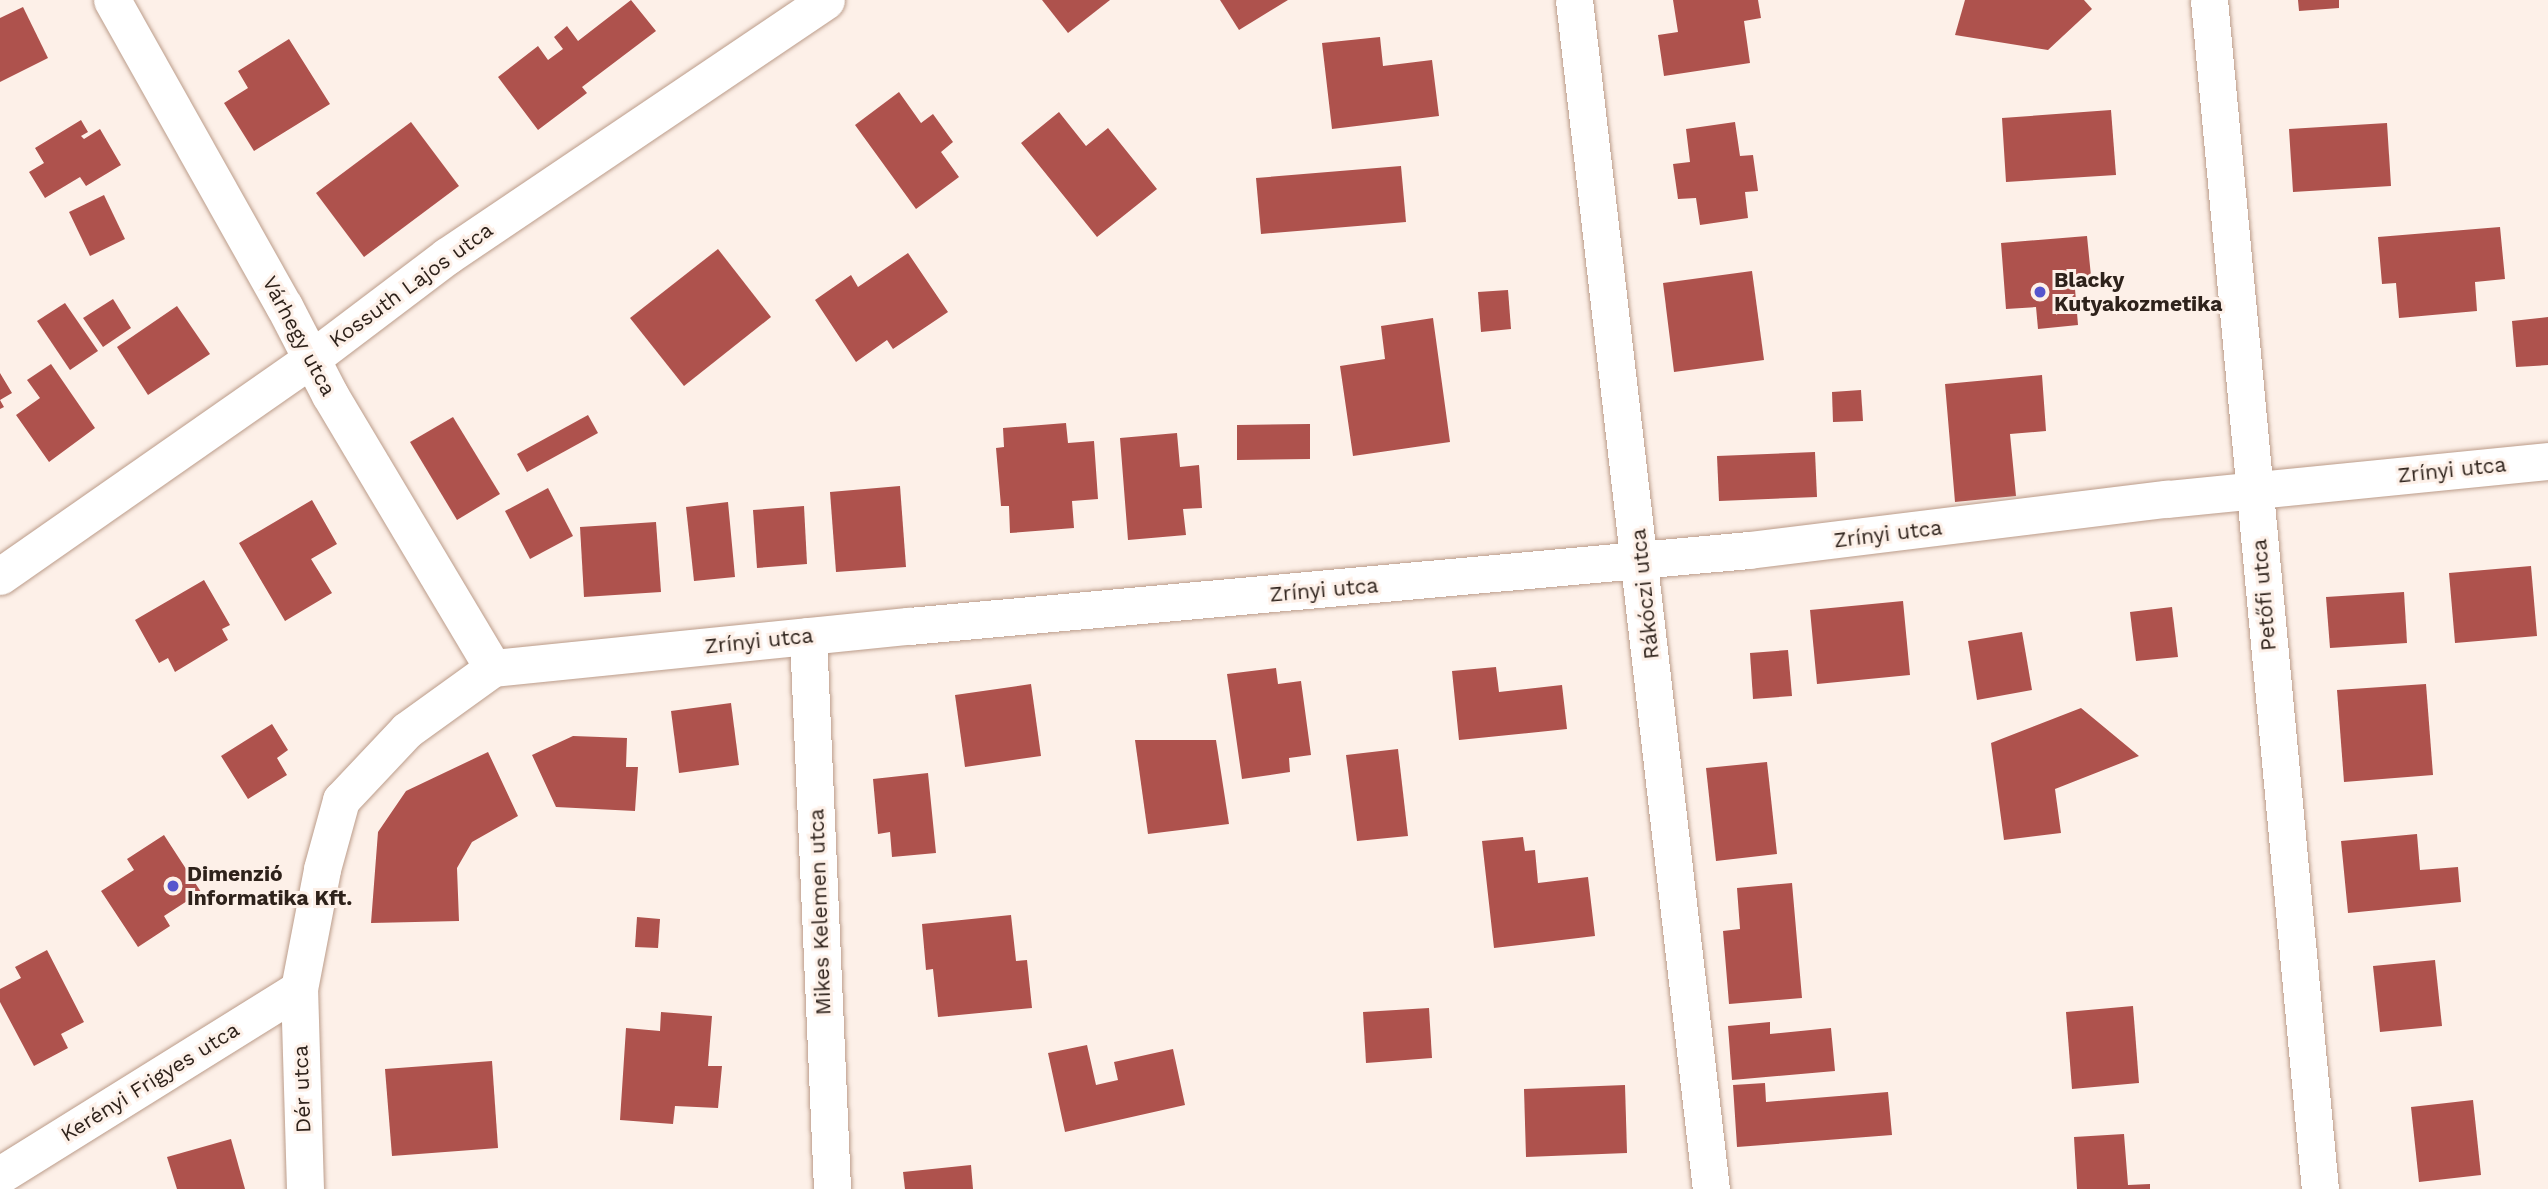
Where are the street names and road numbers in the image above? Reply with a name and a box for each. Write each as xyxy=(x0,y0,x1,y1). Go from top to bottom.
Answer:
street label: Kossuth Lajos utca xyxy=(324,217,498,353)
street label: Várhegy utca xyxy=(257,272,341,400)
street label: Zrínyi utca xyxy=(2397,452,2507,488)
street label: Zrínyi utca xyxy=(1832,515,1944,553)
street label: Rákóczi utca xyxy=(1626,527,1664,661)
street label: Petőfi utca xyxy=(2247,538,2281,652)
street label: Zrínyi utca xyxy=(1269,573,1379,607)
street label: Zrínyi utca xyxy=(704,623,814,659)
street label: Mikes Kelemen utca xyxy=(804,808,836,1016)
street label: Kerényi Frigyes utca xyxy=(56,1017,244,1147)
street label: Dér utca xyxy=(288,1044,316,1134)

